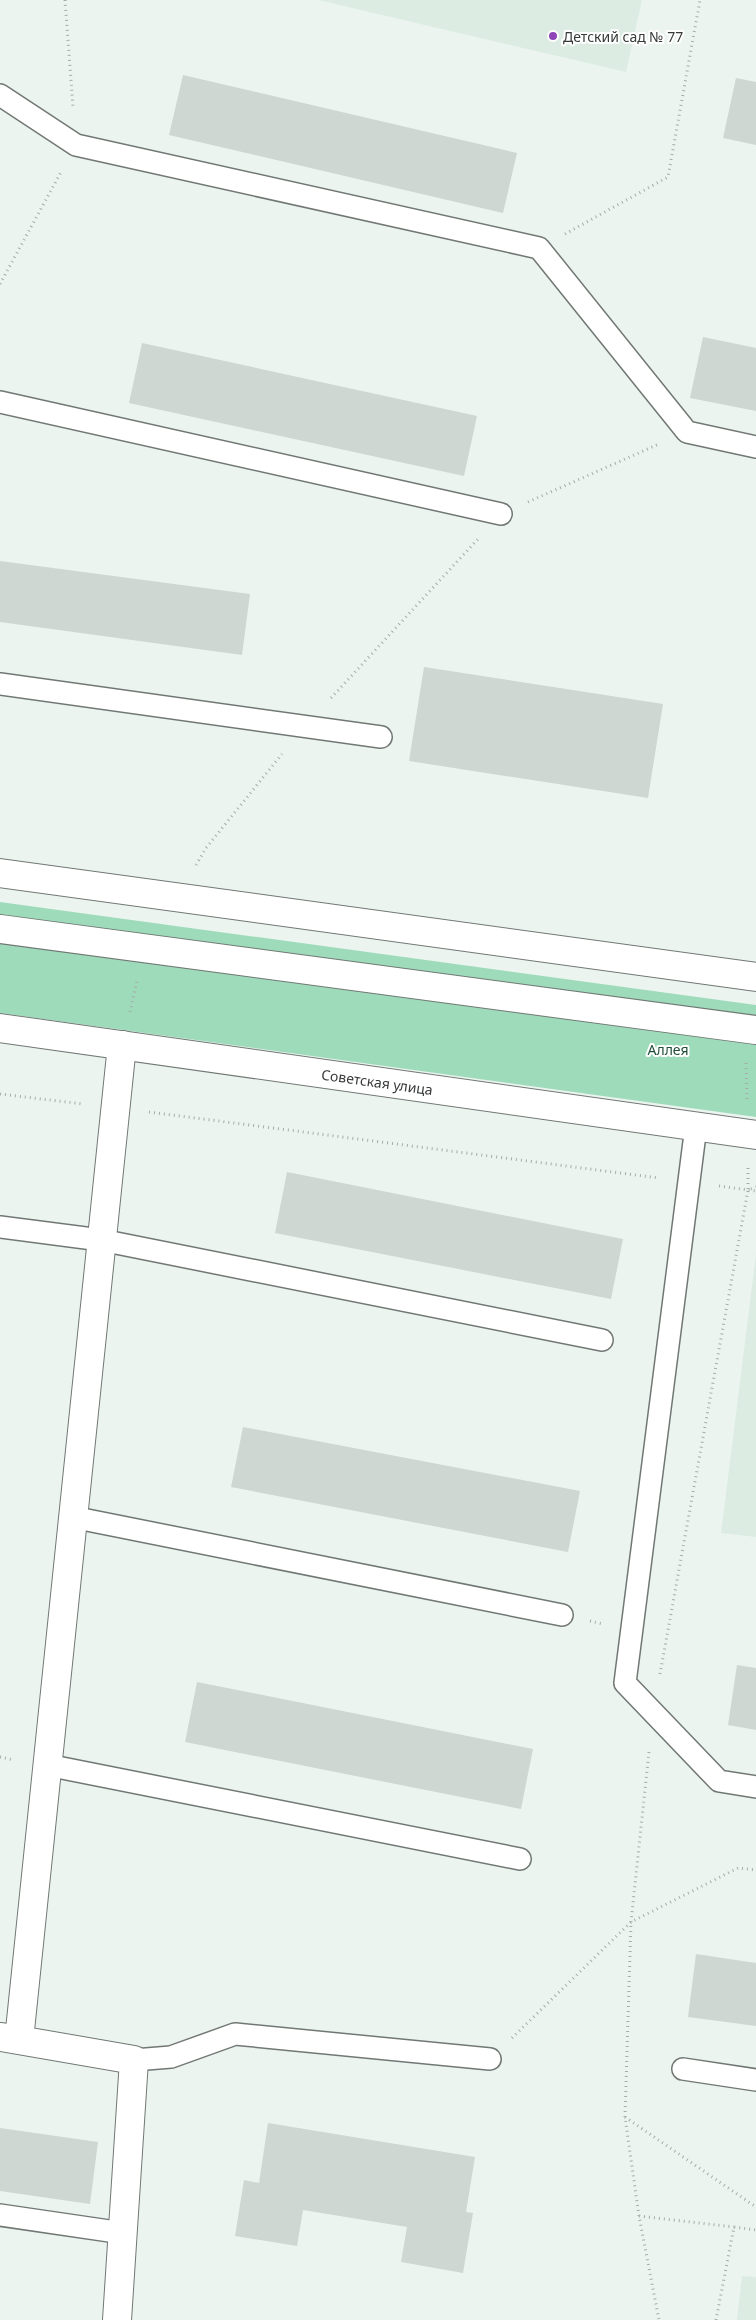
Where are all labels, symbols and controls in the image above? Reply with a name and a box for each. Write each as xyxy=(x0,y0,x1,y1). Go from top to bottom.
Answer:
place label: Детский сад № 77 xyxy=(563,27,683,46)
marker: Детский сад № 77 xyxy=(547,30,559,42)
park label: Аллея xyxy=(647,1040,689,1059)
street label: Советская улица xyxy=(320,1064,434,1099)

